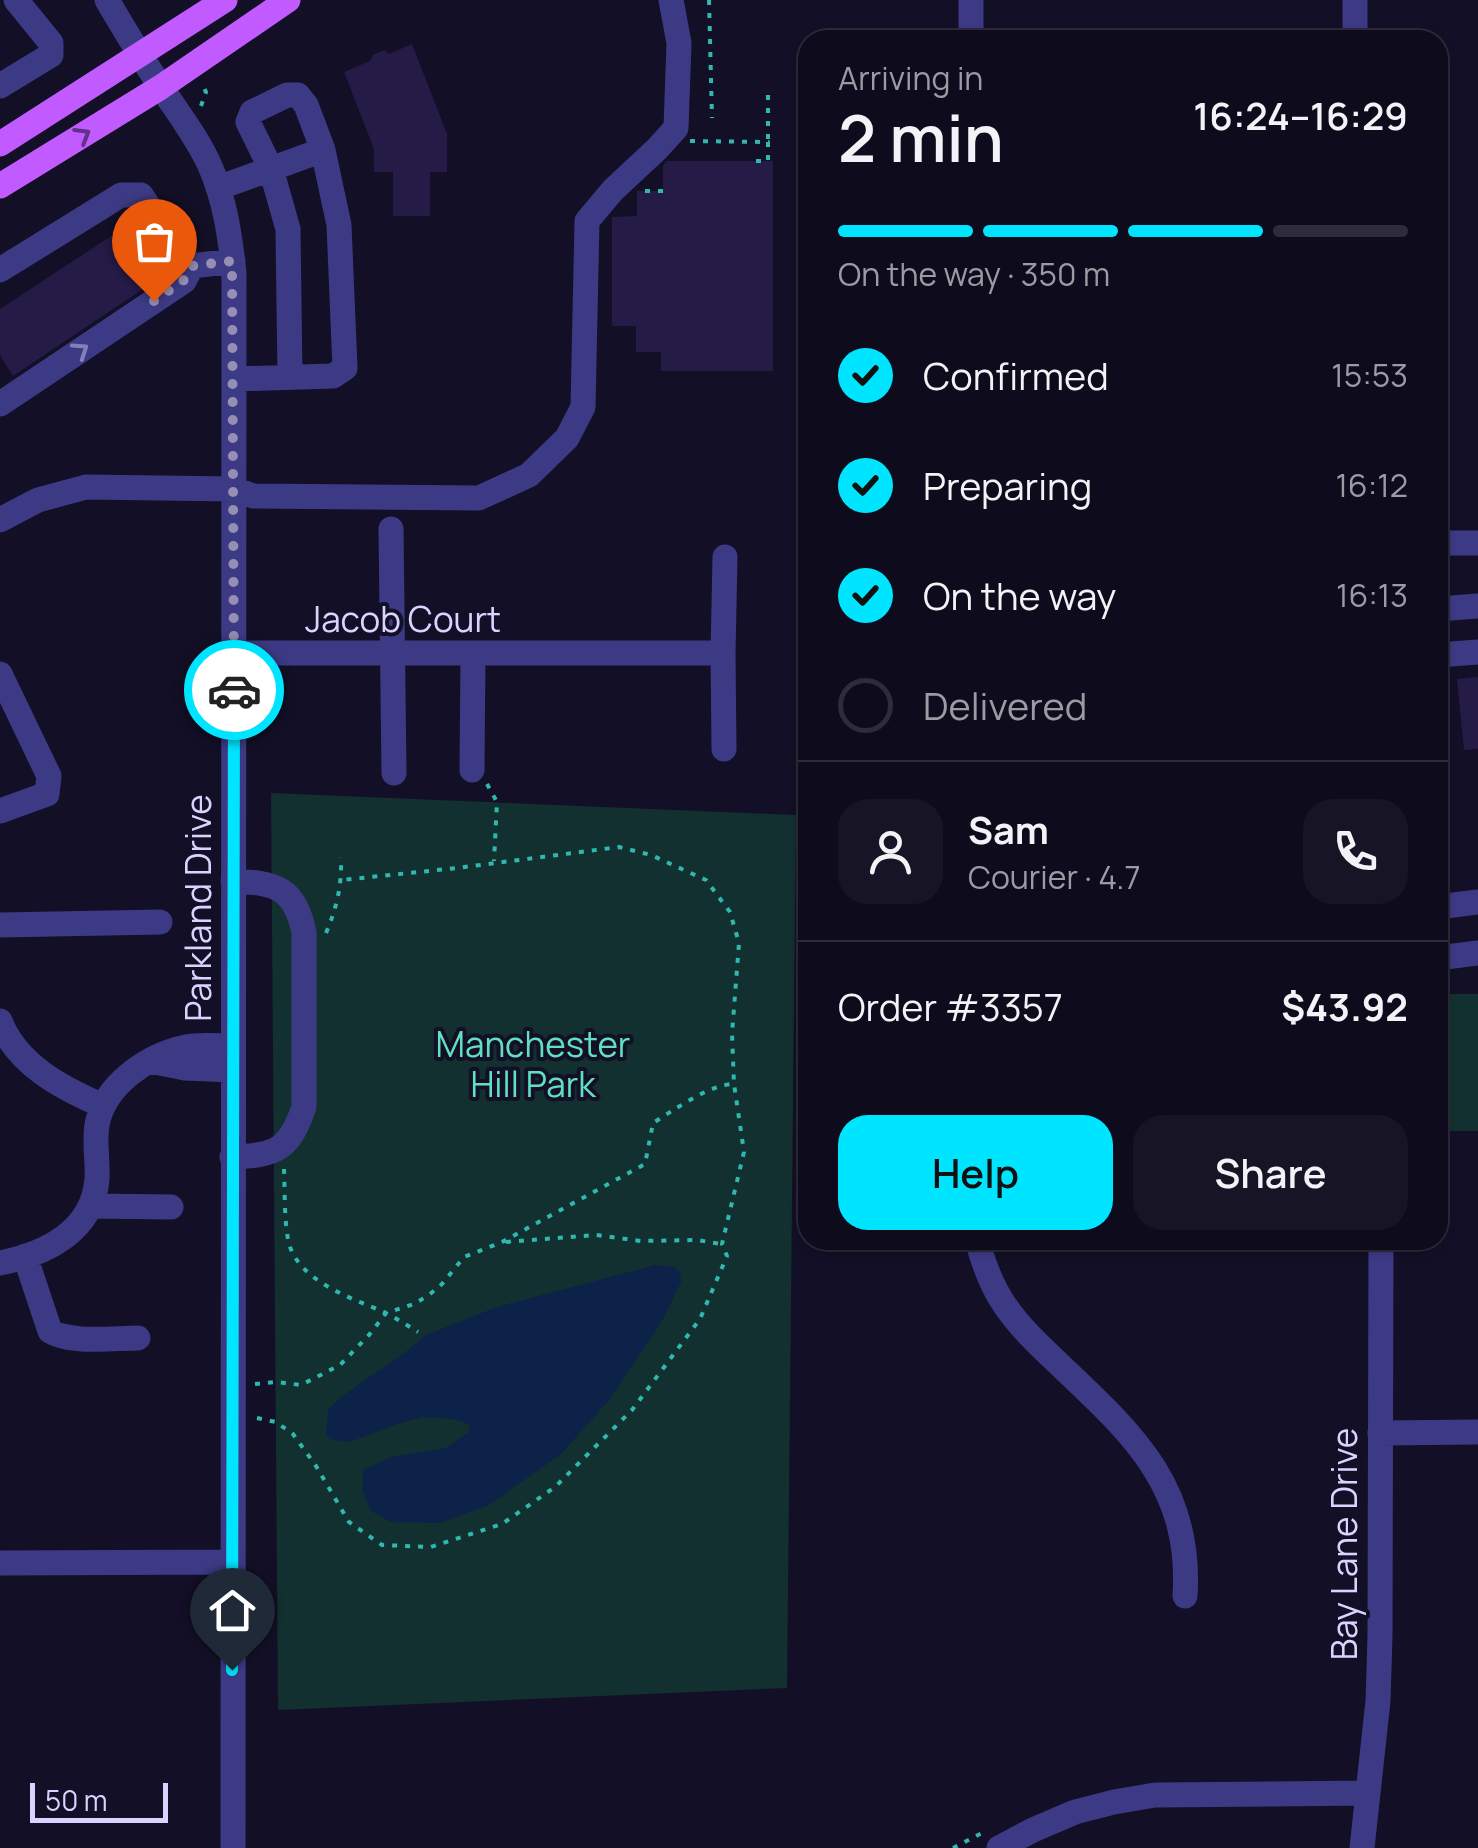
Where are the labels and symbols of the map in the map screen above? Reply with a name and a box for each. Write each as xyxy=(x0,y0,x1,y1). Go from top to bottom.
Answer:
one-way arrow xyxy=(72,128,90,147)
pin xyxy=(112,199,197,302)
one-way arrow xyxy=(70,343,88,362)
street label: Jacob Court xyxy=(305,595,501,643)
courier xyxy=(184,640,284,740)
street label: Parkland Drive xyxy=(174,794,222,1022)
park label: Manchester Hill Park xyxy=(436,1020,630,1108)
street label: Bay Lane Drive xyxy=(1320,1428,1368,1660)
pin xyxy=(190,1568,275,1671)
scale bar xyxy=(30,1778,168,1822)

